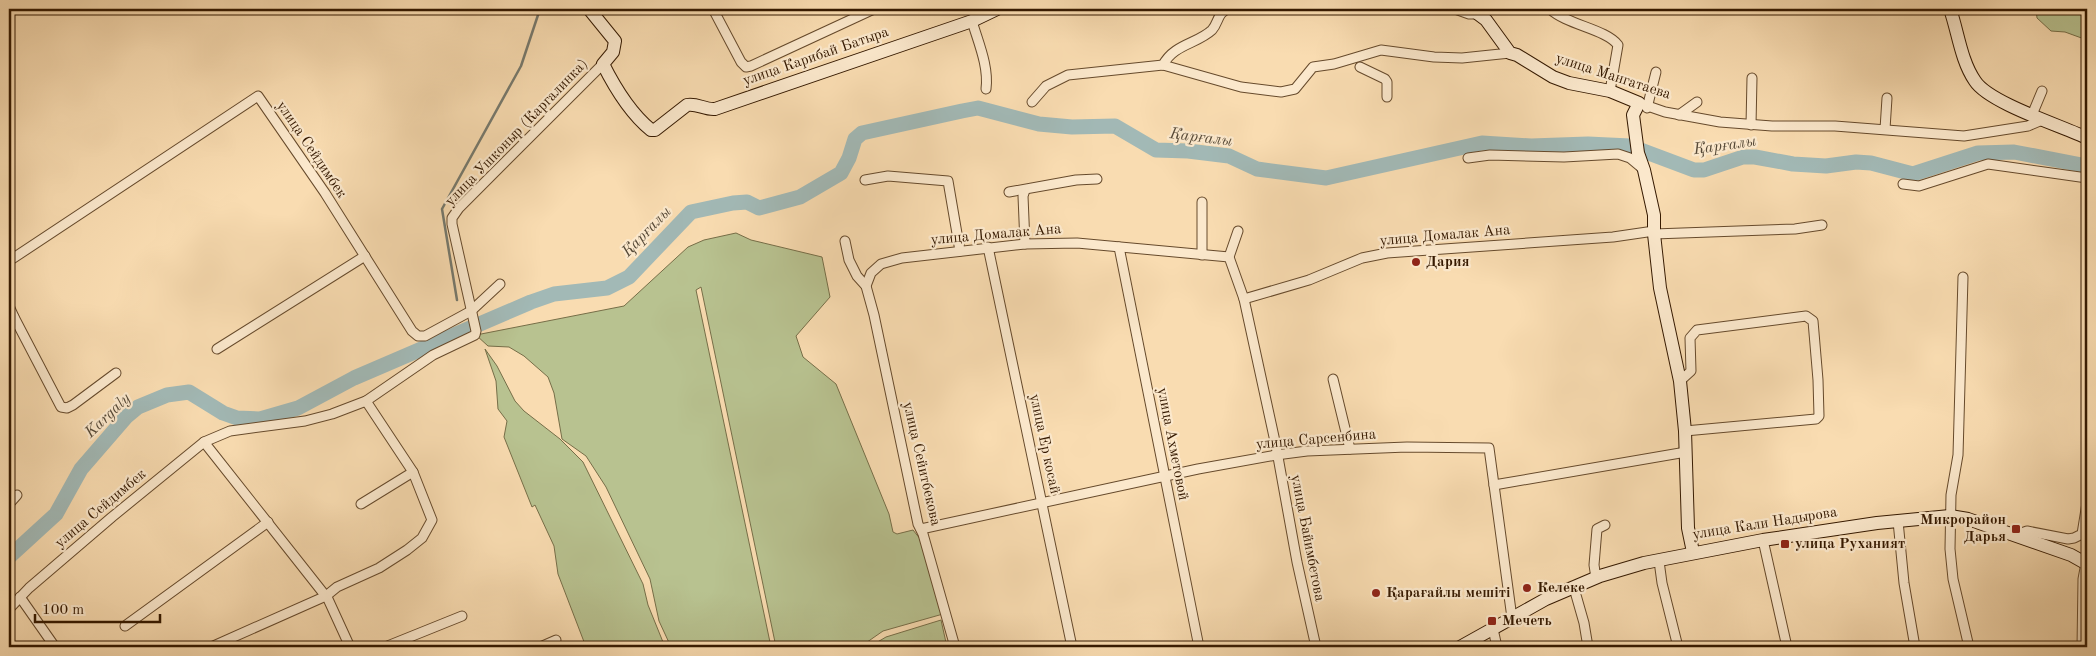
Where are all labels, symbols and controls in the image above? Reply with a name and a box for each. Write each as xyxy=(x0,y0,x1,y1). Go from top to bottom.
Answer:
street label: улица Карибай Батыра xyxy=(741,25,891,89)
street label: улица Мангатаева xyxy=(1554,51,1673,103)
street label: улица Ушконыр (Каргалинка) xyxy=(443,57,591,209)
street label: улица Сейдимбек xyxy=(273,99,349,202)
water label: Қарғалы xyxy=(1168,126,1233,150)
water label: Қарғалы xyxy=(1692,134,1757,158)
water label: Қарғалы xyxy=(619,204,675,261)
street label: улица Домалак Ана xyxy=(930,222,1062,248)
street label: улица Домалак Ана xyxy=(1379,223,1511,249)
place label: Дария xyxy=(1426,255,1469,270)
marker: Дария xyxy=(1410,256,1422,268)
street label: улица Ахметовой xyxy=(1154,386,1190,502)
water label: Kargaly xyxy=(81,390,135,442)
street label: улица Ер косай xyxy=(1026,393,1062,495)
street label: улица Сейитбекова xyxy=(899,401,943,528)
street label: улица Сарсенбина xyxy=(1255,427,1377,453)
street label: улица Сейдимбек xyxy=(53,466,150,551)
street label: улица Байимбетова xyxy=(1287,473,1327,603)
street label: улица Кали Надырова xyxy=(1692,505,1839,543)
place label: Микрорайон Дарья xyxy=(1920,513,2006,545)
marker: Микрорайон Дарья xyxy=(2010,523,2022,535)
place label: улица Руханият xyxy=(1795,537,1905,552)
marker: улица Руханият xyxy=(1779,538,1791,550)
place label: Келеке xyxy=(1537,581,1585,596)
marker: Келеке xyxy=(1521,582,1533,594)
place label: Қарағайлы мешіті xyxy=(1386,586,1510,601)
marker: Қарағайлы мешіті xyxy=(1370,587,1382,599)
scale bar xyxy=(35,591,160,623)
text: 100 m xyxy=(42,603,84,618)
place label: Мечеть xyxy=(1502,614,1552,629)
marker: Мечеть xyxy=(1486,615,1498,627)

